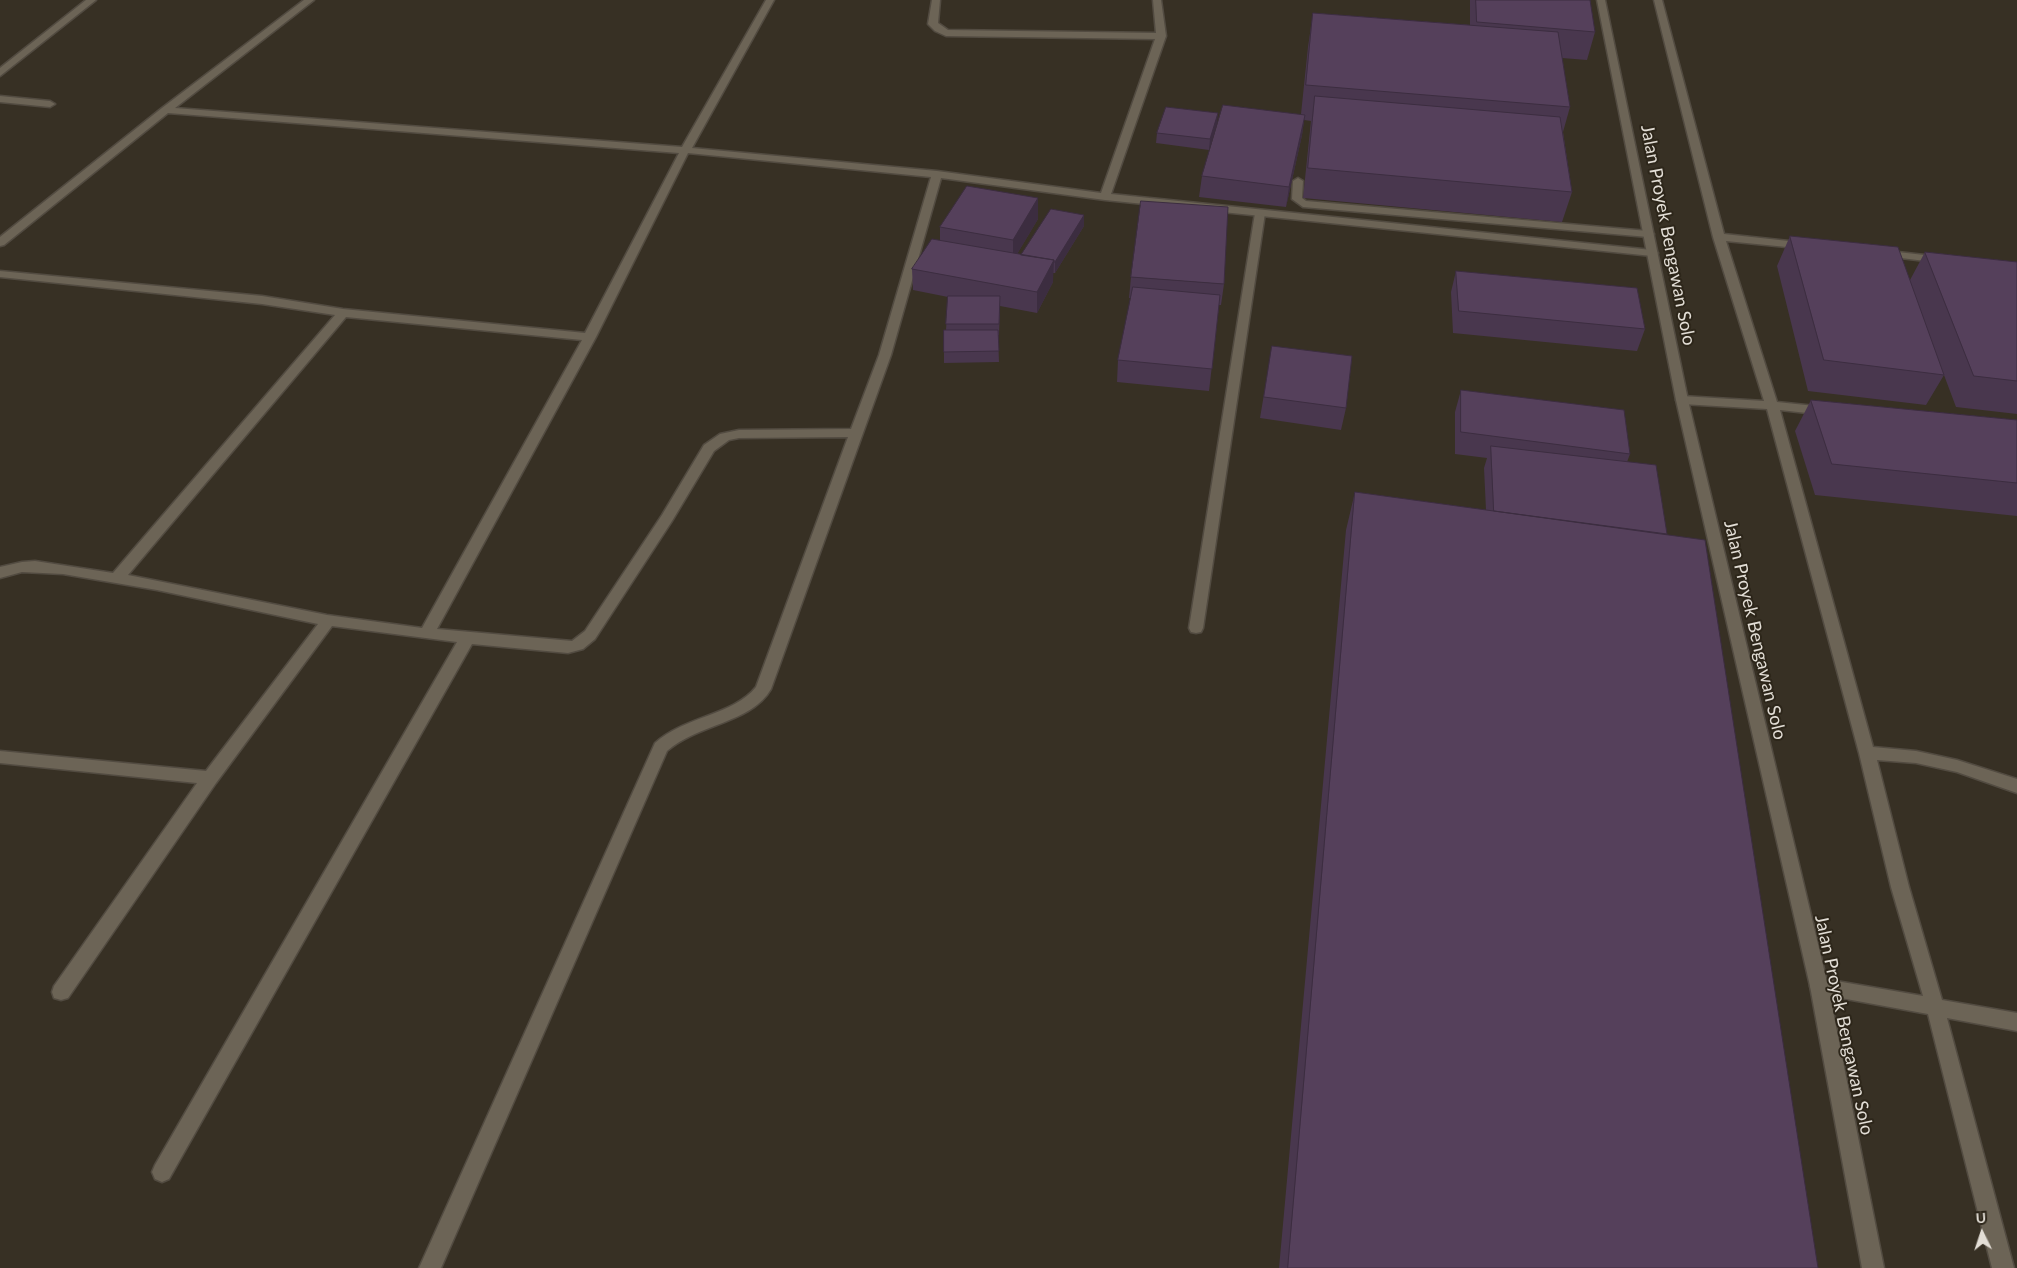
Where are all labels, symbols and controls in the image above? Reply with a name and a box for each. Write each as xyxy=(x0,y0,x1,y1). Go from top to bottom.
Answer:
street label: Jalan Proyek Bengawan Solo xyxy=(1636,123,1700,347)
street label: Jalan Proyek Bengawan Solo xyxy=(1719,518,1791,742)
street label: Jalan Proyek Bengawan Solo xyxy=(1810,913,1878,1137)
north arrow xyxy=(1957,1208,2007,1258)
text: U xyxy=(1975,1209,1987,1226)

